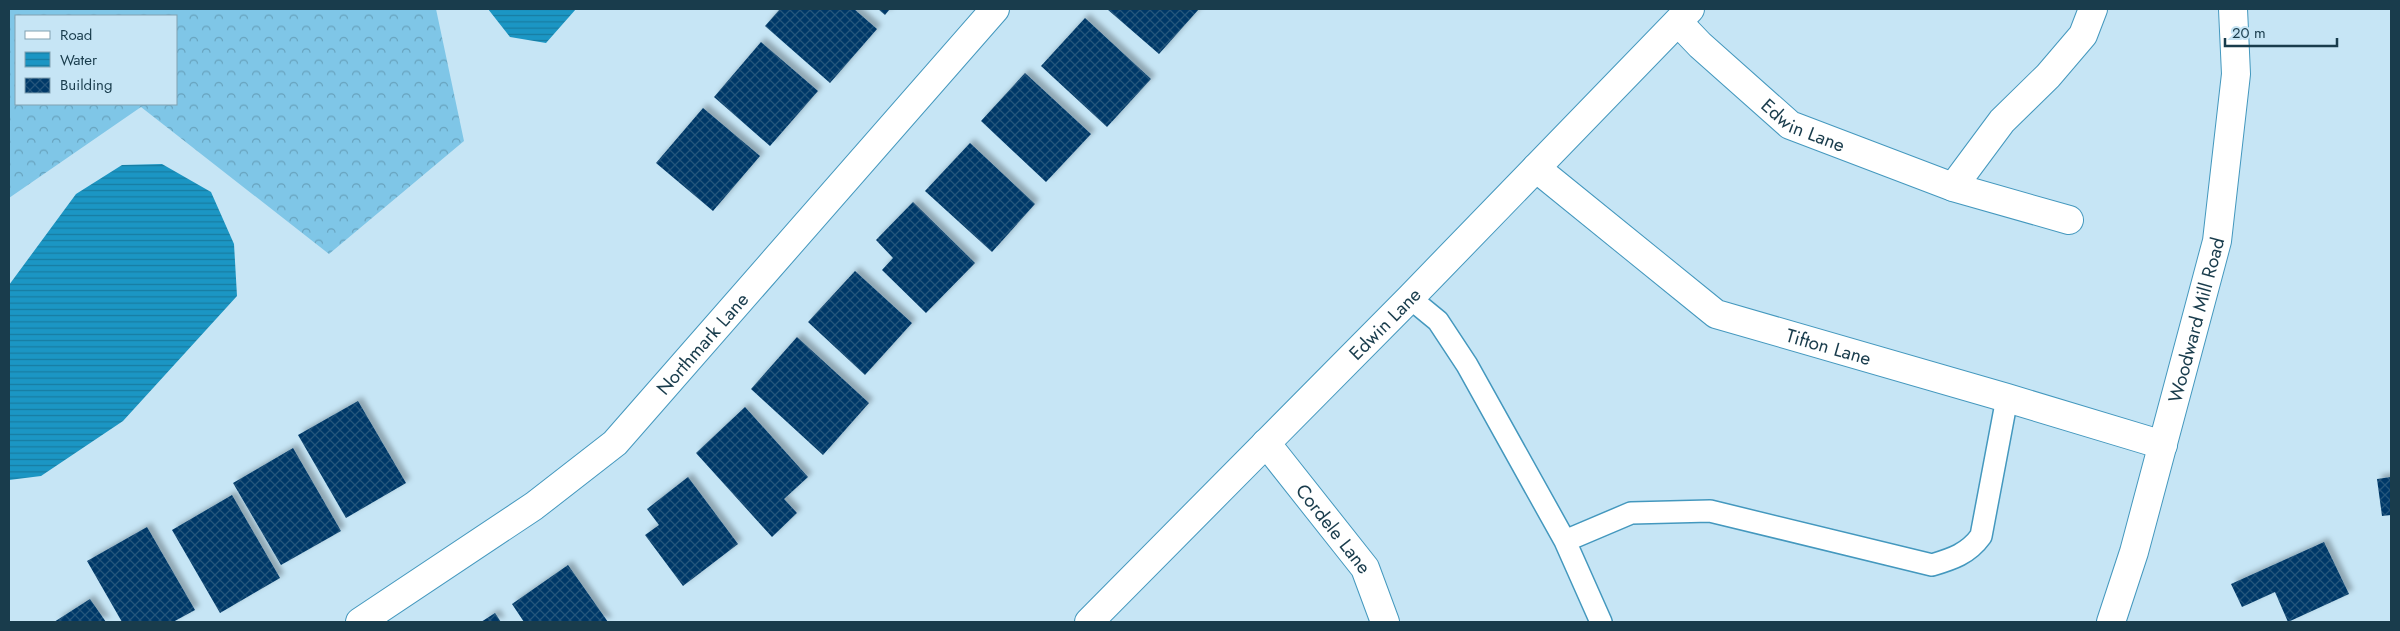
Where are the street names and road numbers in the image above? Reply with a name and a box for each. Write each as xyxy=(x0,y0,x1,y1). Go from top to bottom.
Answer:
street label: Edwin Lane xyxy=(1755,92,1849,159)
street label: Woodward Mill Road xyxy=(2162,234,2231,405)
street label: Edwin Lane xyxy=(1343,282,1427,366)
street label: Northmark Lane xyxy=(650,287,755,401)
street label: Tifton Lane xyxy=(1783,322,1874,372)
street label: Cordele Lane xyxy=(1289,478,1377,580)

